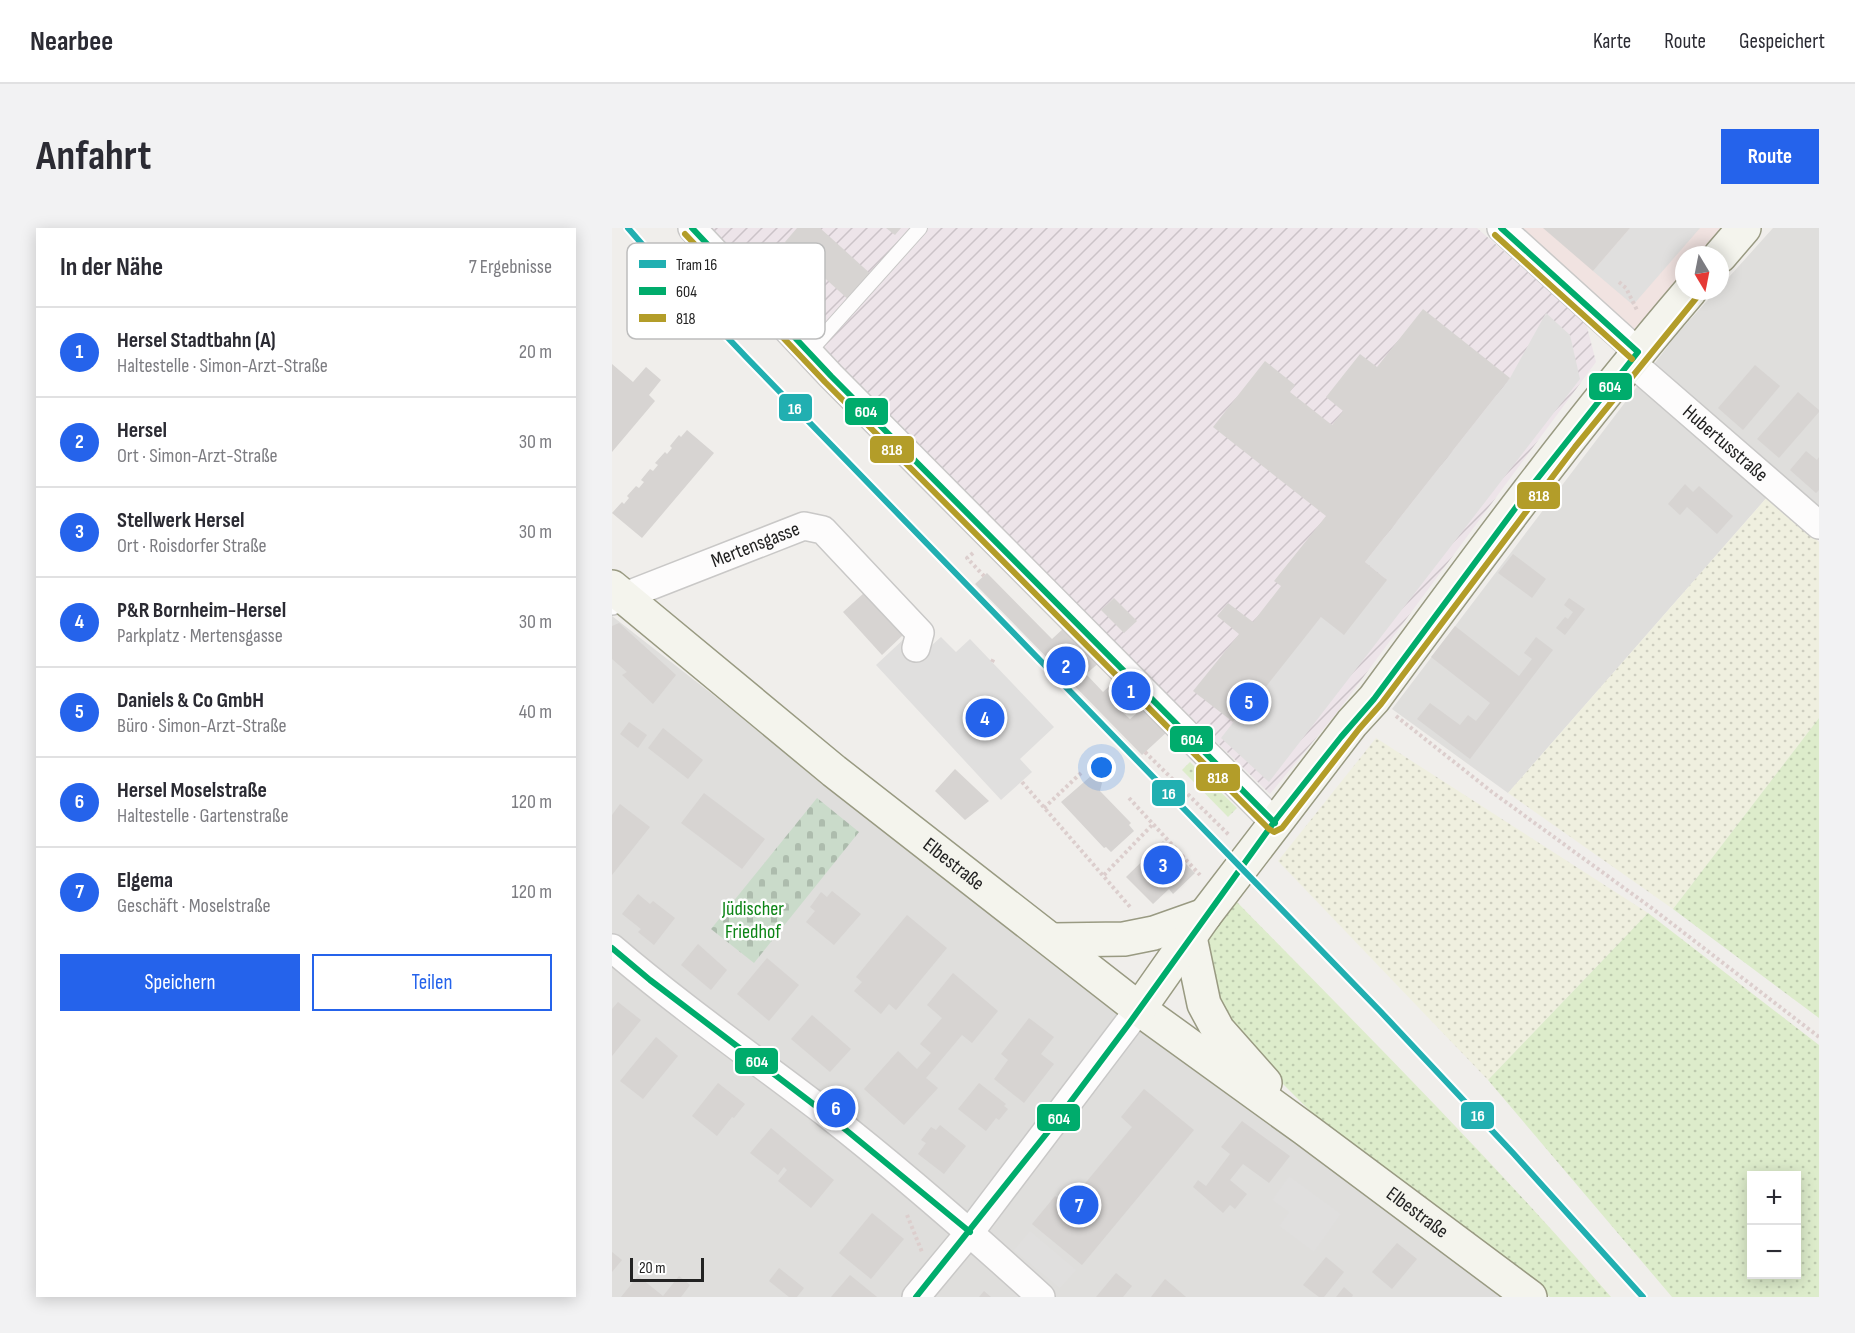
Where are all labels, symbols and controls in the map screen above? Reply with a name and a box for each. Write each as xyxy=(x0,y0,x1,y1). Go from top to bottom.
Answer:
text: Nearbee xyxy=(30,25,113,58)
text: Karte xyxy=(1593,29,1631,54)
text: Route xyxy=(1664,29,1706,54)
text: Gespeichert xyxy=(1739,29,1825,54)
button: Route xyxy=(1721,129,1819,184)
text: Anfahrt xyxy=(36,131,151,182)
legend xyxy=(627,243,825,339)
north arrow xyxy=(1675,246,1729,300)
text: In der Nähe xyxy=(60,252,163,283)
text: 7 Ergebnisse xyxy=(469,255,552,279)
text: Tram 16 xyxy=(676,256,717,275)
text: 604 xyxy=(676,283,697,302)
text: 818 xyxy=(676,310,696,329)
text: Hersel Stadtbahn (A) xyxy=(117,327,276,354)
text: 1 xyxy=(76,340,83,364)
text: 20 m xyxy=(519,340,552,364)
text: Haltestelle · Simon-Arzt-Straße xyxy=(117,354,328,378)
line badge: 604 xyxy=(1588,372,1633,401)
text: 604 xyxy=(1599,378,1622,397)
line badge: 16 xyxy=(778,393,813,422)
line badge: 604 xyxy=(844,397,889,426)
text: 16 xyxy=(788,400,802,419)
street label: Hubertusstraße xyxy=(1678,400,1773,487)
text: 604 xyxy=(855,403,878,422)
text: Hersel xyxy=(117,417,167,444)
text: 2 xyxy=(75,430,84,454)
text: 30 m xyxy=(519,430,552,454)
line badge: 818 xyxy=(869,435,915,464)
text: 818 xyxy=(881,441,903,460)
text: Ort · Simon-Arzt-Straße xyxy=(117,444,278,468)
line badge: 818 xyxy=(1516,481,1561,510)
text: 818 xyxy=(1528,487,1550,506)
text: Stellwerk Hersel xyxy=(117,507,245,534)
street label: Mertensgasse xyxy=(708,517,803,573)
text: 3 xyxy=(75,520,84,544)
text: 30 m xyxy=(519,520,552,544)
text: Ort · Roisdorfer Straße xyxy=(117,534,267,558)
text: P&R Bornheim-Hersel xyxy=(117,597,286,624)
text: 4 xyxy=(75,610,84,634)
text: 30 m xyxy=(519,610,552,634)
text: Parkplatz · Mertensgasse xyxy=(117,624,283,648)
pin: 2 xyxy=(1046,644,1086,688)
pin: 1 xyxy=(1112,668,1150,714)
pin: 5 xyxy=(1230,680,1268,724)
text: Daniels & Co GmbH xyxy=(117,687,264,714)
pin: 4 xyxy=(966,696,1004,740)
text: 5 xyxy=(75,700,84,724)
text: 40 m xyxy=(519,700,552,724)
text: Büro · Simon-Arzt-Straße xyxy=(117,714,287,738)
line badge: 604 xyxy=(1169,725,1214,753)
text: 604 xyxy=(1181,731,1204,750)
your location xyxy=(1087,753,1116,782)
line badge: 818 xyxy=(1195,763,1241,792)
text: 818 xyxy=(1207,769,1229,788)
text: Hersel Moselstraße xyxy=(117,777,267,804)
line badge: 16 xyxy=(1151,779,1186,807)
text: 16 xyxy=(1162,785,1176,804)
text: 6 xyxy=(75,790,84,814)
text: 120 m xyxy=(512,790,552,814)
text: Haltestelle · Gartenstraße xyxy=(117,804,288,828)
street label: Elbestraße xyxy=(918,833,989,896)
pin: 3 xyxy=(1144,842,1182,888)
text: Elgema xyxy=(117,867,173,894)
text: 7 xyxy=(75,880,84,904)
text: 120 m xyxy=(512,880,552,904)
text: Geschäft · Moselstraße xyxy=(117,894,271,918)
park label: Jüdischer Friedhof xyxy=(721,897,784,944)
button: Speichern xyxy=(60,954,300,1011)
button: Teilen xyxy=(312,954,552,1011)
line badge: 604 xyxy=(734,1047,779,1075)
text: 604 xyxy=(746,1053,769,1072)
pin: 6 xyxy=(816,1086,856,1130)
line badge: 16 xyxy=(1460,1101,1495,1130)
line badge: 604 xyxy=(1036,1103,1081,1132)
text: 16 xyxy=(1471,1107,1485,1126)
text: 604 xyxy=(1048,1110,1071,1129)
map controls xyxy=(1747,1171,1801,1279)
button: + xyxy=(1747,1171,1801,1225)
pin: 7 xyxy=(1060,1182,1098,1228)
street label: Elbestraße xyxy=(1381,1182,1453,1244)
button: − xyxy=(1747,1225,1801,1279)
scale bar xyxy=(630,1255,704,1282)
text: 20 m xyxy=(639,1259,666,1278)

